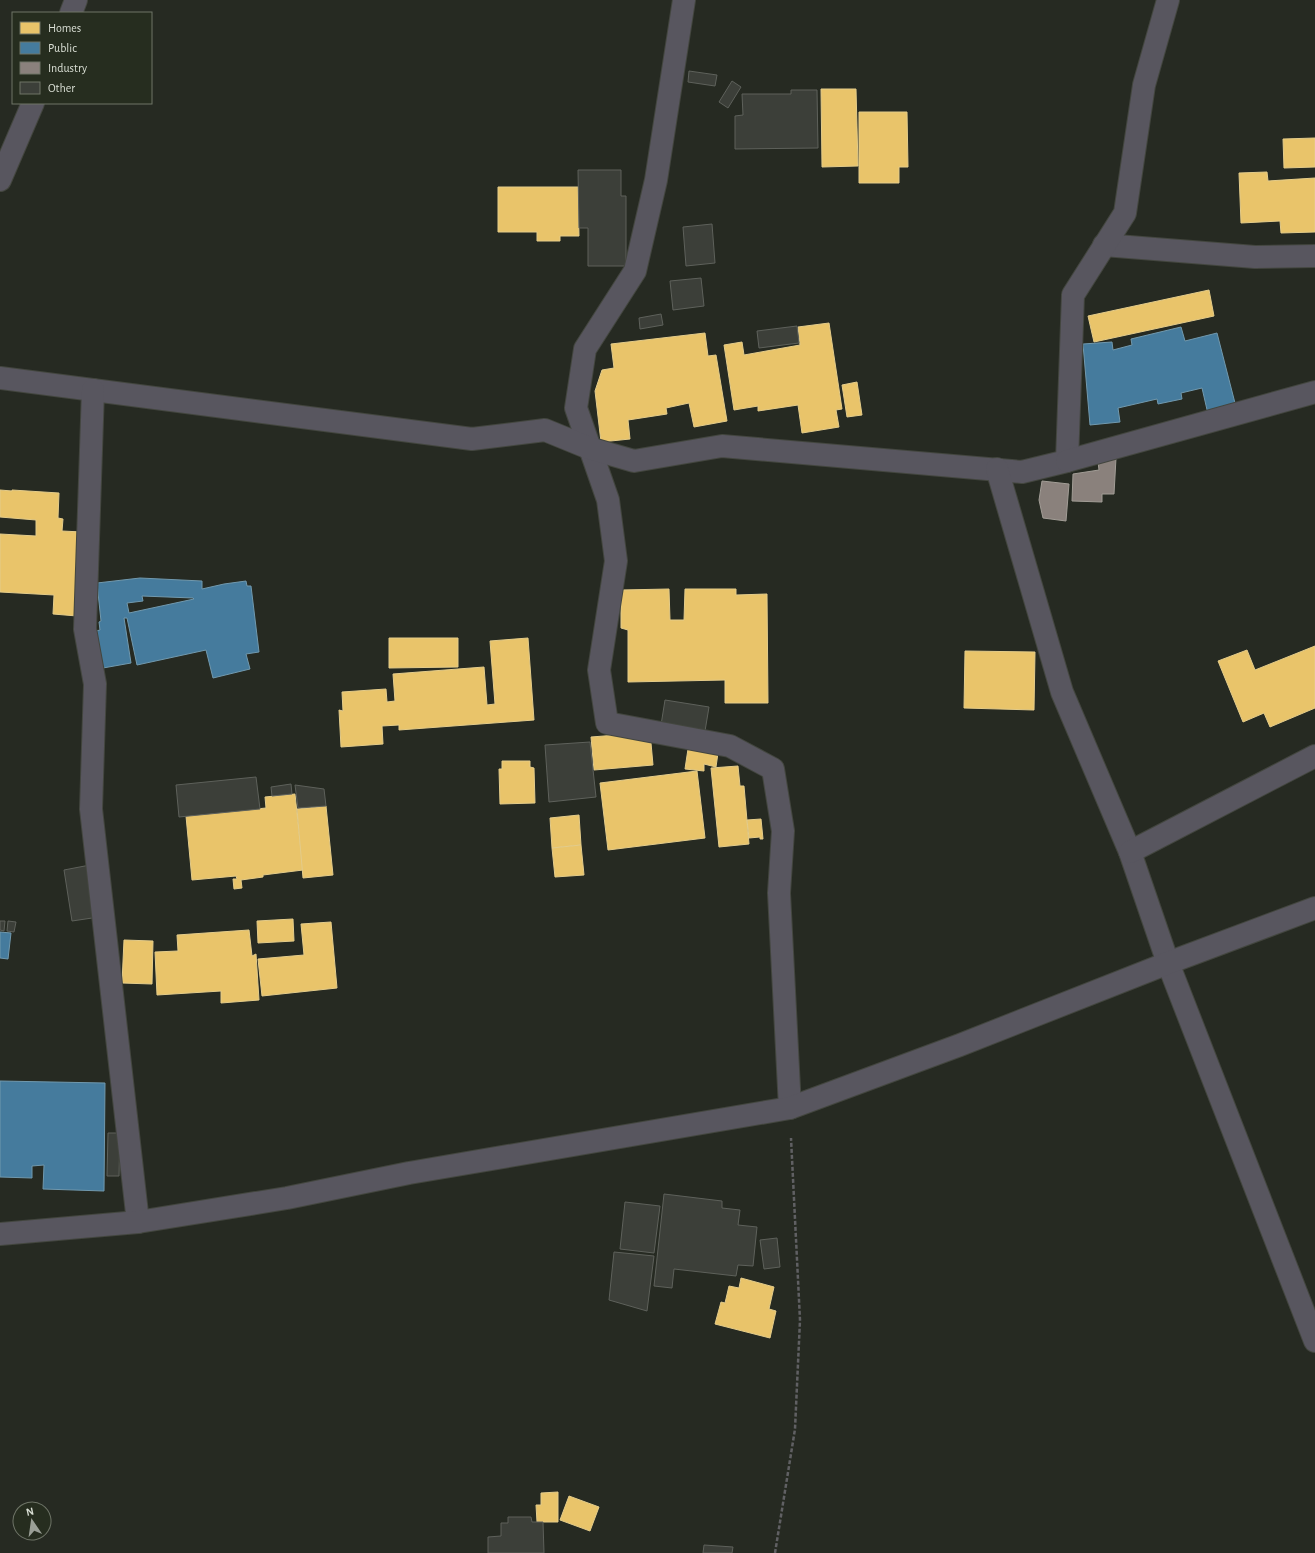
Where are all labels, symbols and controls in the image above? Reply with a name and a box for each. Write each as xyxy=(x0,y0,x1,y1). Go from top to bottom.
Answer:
legend xyxy=(12,12,152,104)
text: Homes xyxy=(48,22,81,34)
text: Public xyxy=(48,42,77,54)
text: Industry xyxy=(48,62,87,75)
text: Other xyxy=(48,82,75,94)
north arrow xyxy=(12,1501,52,1541)
text: N xyxy=(25,1506,35,1518)

